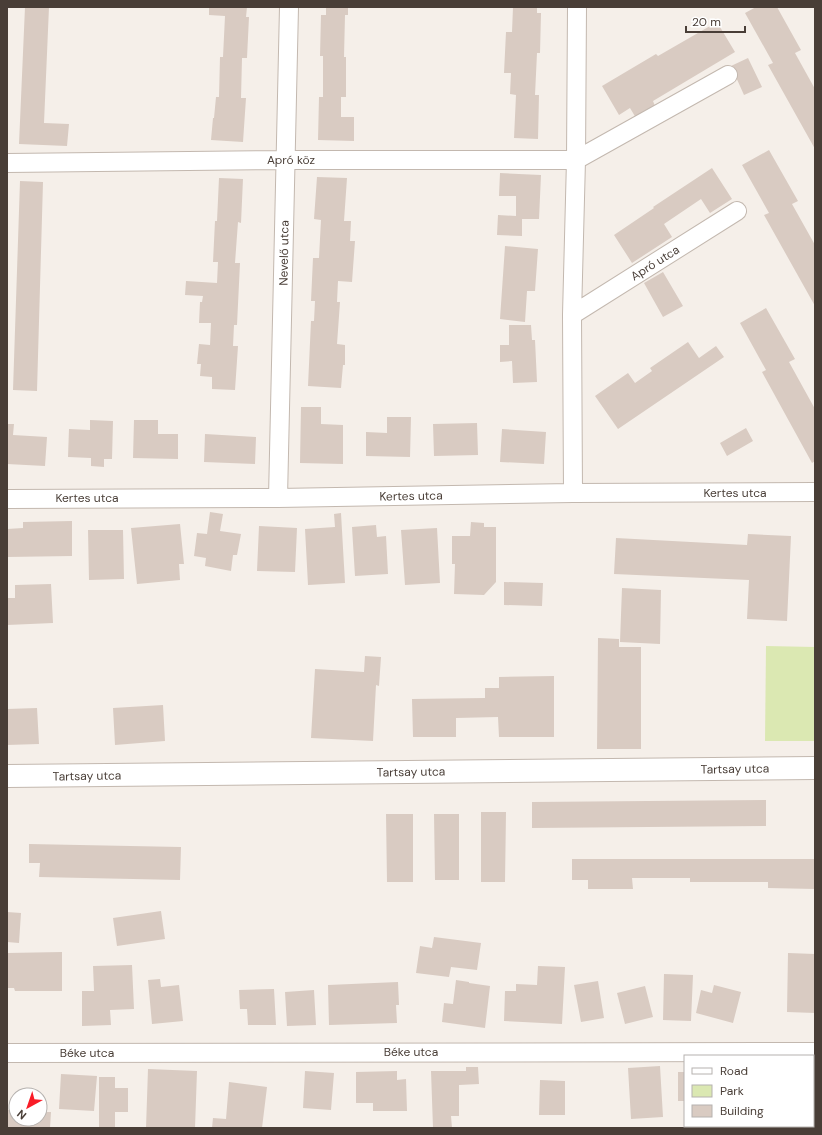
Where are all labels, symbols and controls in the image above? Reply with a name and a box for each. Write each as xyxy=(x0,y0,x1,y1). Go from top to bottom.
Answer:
scale bar xyxy=(686,8,745,34)
text: 20 m xyxy=(692,14,721,30)
street label: Apró köz xyxy=(267,152,315,168)
street label: Nevelő utca xyxy=(275,220,293,286)
street label: Apró utca xyxy=(628,242,682,284)
street label: Kertes utca xyxy=(703,485,767,501)
street label: Kertes utca xyxy=(379,487,443,505)
street label: Kertes utca xyxy=(55,490,119,506)
street label: Tartsay utca xyxy=(701,760,769,778)
street label: Tartsay utca xyxy=(377,763,445,781)
street label: Tartsay utca xyxy=(53,767,121,785)
street label: Béke utca xyxy=(384,1044,438,1060)
street label: Béke utca xyxy=(60,1045,114,1061)
legend xyxy=(684,1055,814,1127)
text: Road xyxy=(720,1063,748,1079)
text: Park xyxy=(720,1083,744,1099)
north arrow xyxy=(8,1087,48,1127)
text: Building xyxy=(720,1103,764,1119)
text: N xyxy=(14,1107,29,1123)

